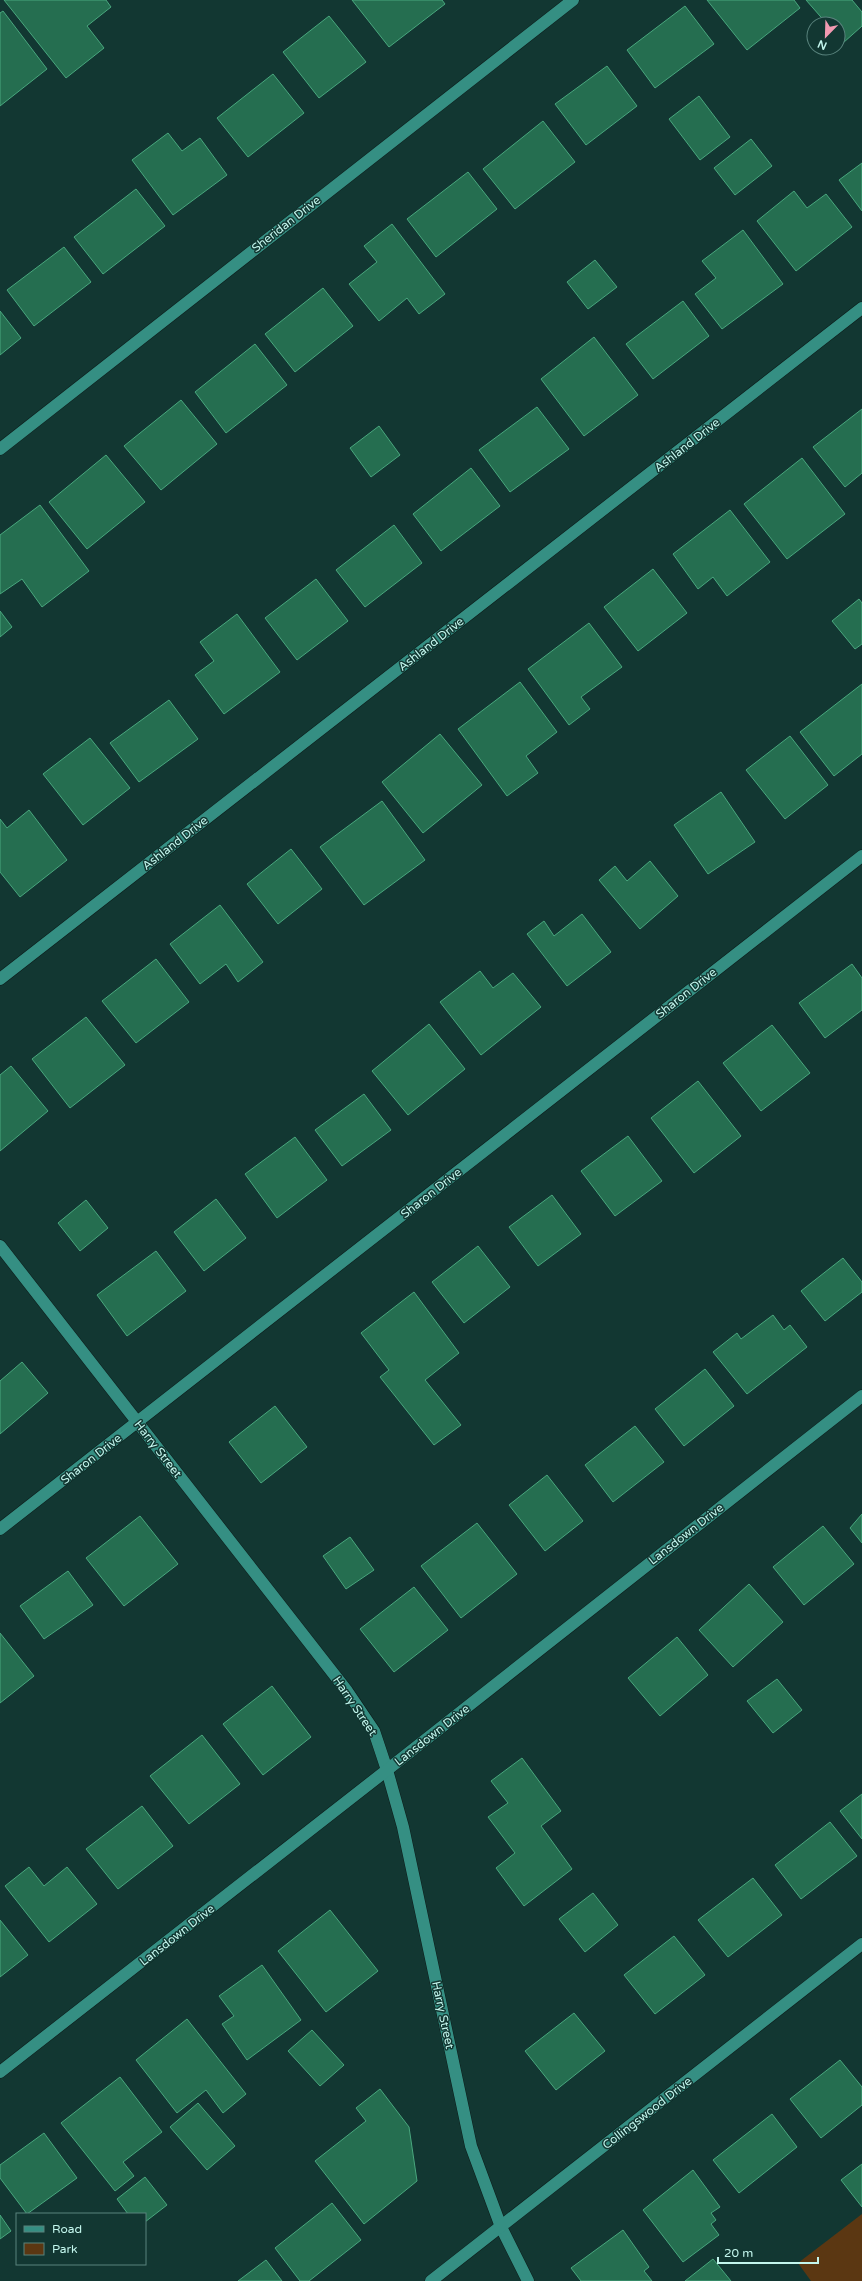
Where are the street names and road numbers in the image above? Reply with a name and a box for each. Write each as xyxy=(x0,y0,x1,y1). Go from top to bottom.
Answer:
street label: Sheridan Drive xyxy=(249,193,323,255)
street label: Ashland Drive xyxy=(651,415,723,475)
street label: Ashland Drive xyxy=(395,614,467,674)
street label: Ashland Drive xyxy=(139,813,211,873)
street label: Sharon Drive xyxy=(653,965,719,1021)
street label: Sharon Drive xyxy=(398,1165,464,1221)
street label: Harry Street xyxy=(131,1418,185,1481)
street label: Sharon Drive xyxy=(58,1431,124,1487)
street label: Lansdown Drive xyxy=(646,1500,726,1568)
street label: Harry Street xyxy=(330,1674,380,1739)
street label: Lansdown Drive xyxy=(392,1701,472,1769)
street label: Lansdown Drive xyxy=(137,1901,217,1969)
street label: Harry Street xyxy=(429,1980,457,2051)
street label: Collingswood Drive xyxy=(600,2074,695,2152)

